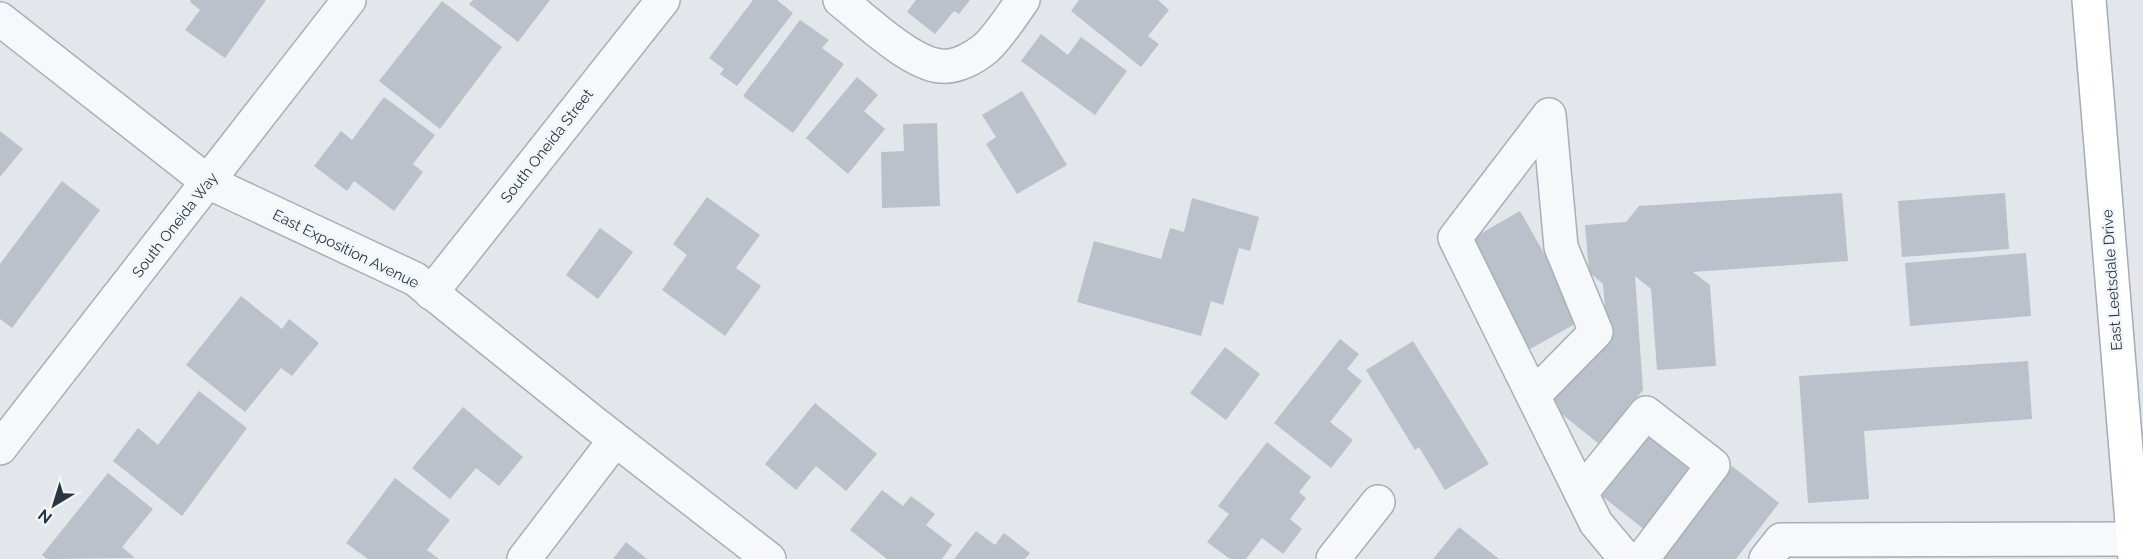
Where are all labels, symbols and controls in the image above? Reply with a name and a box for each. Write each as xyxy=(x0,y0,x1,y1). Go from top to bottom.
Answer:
street label: South Oneida Street xyxy=(497,86,597,206)
street label: South Oneida Way xyxy=(128,169,222,281)
street label: East Exposition Avenue xyxy=(270,206,422,292)
street label: East Leetsdale Drive xyxy=(2098,208,2126,351)
north arrow xyxy=(24,475,84,535)
text: N xyxy=(34,505,56,528)

